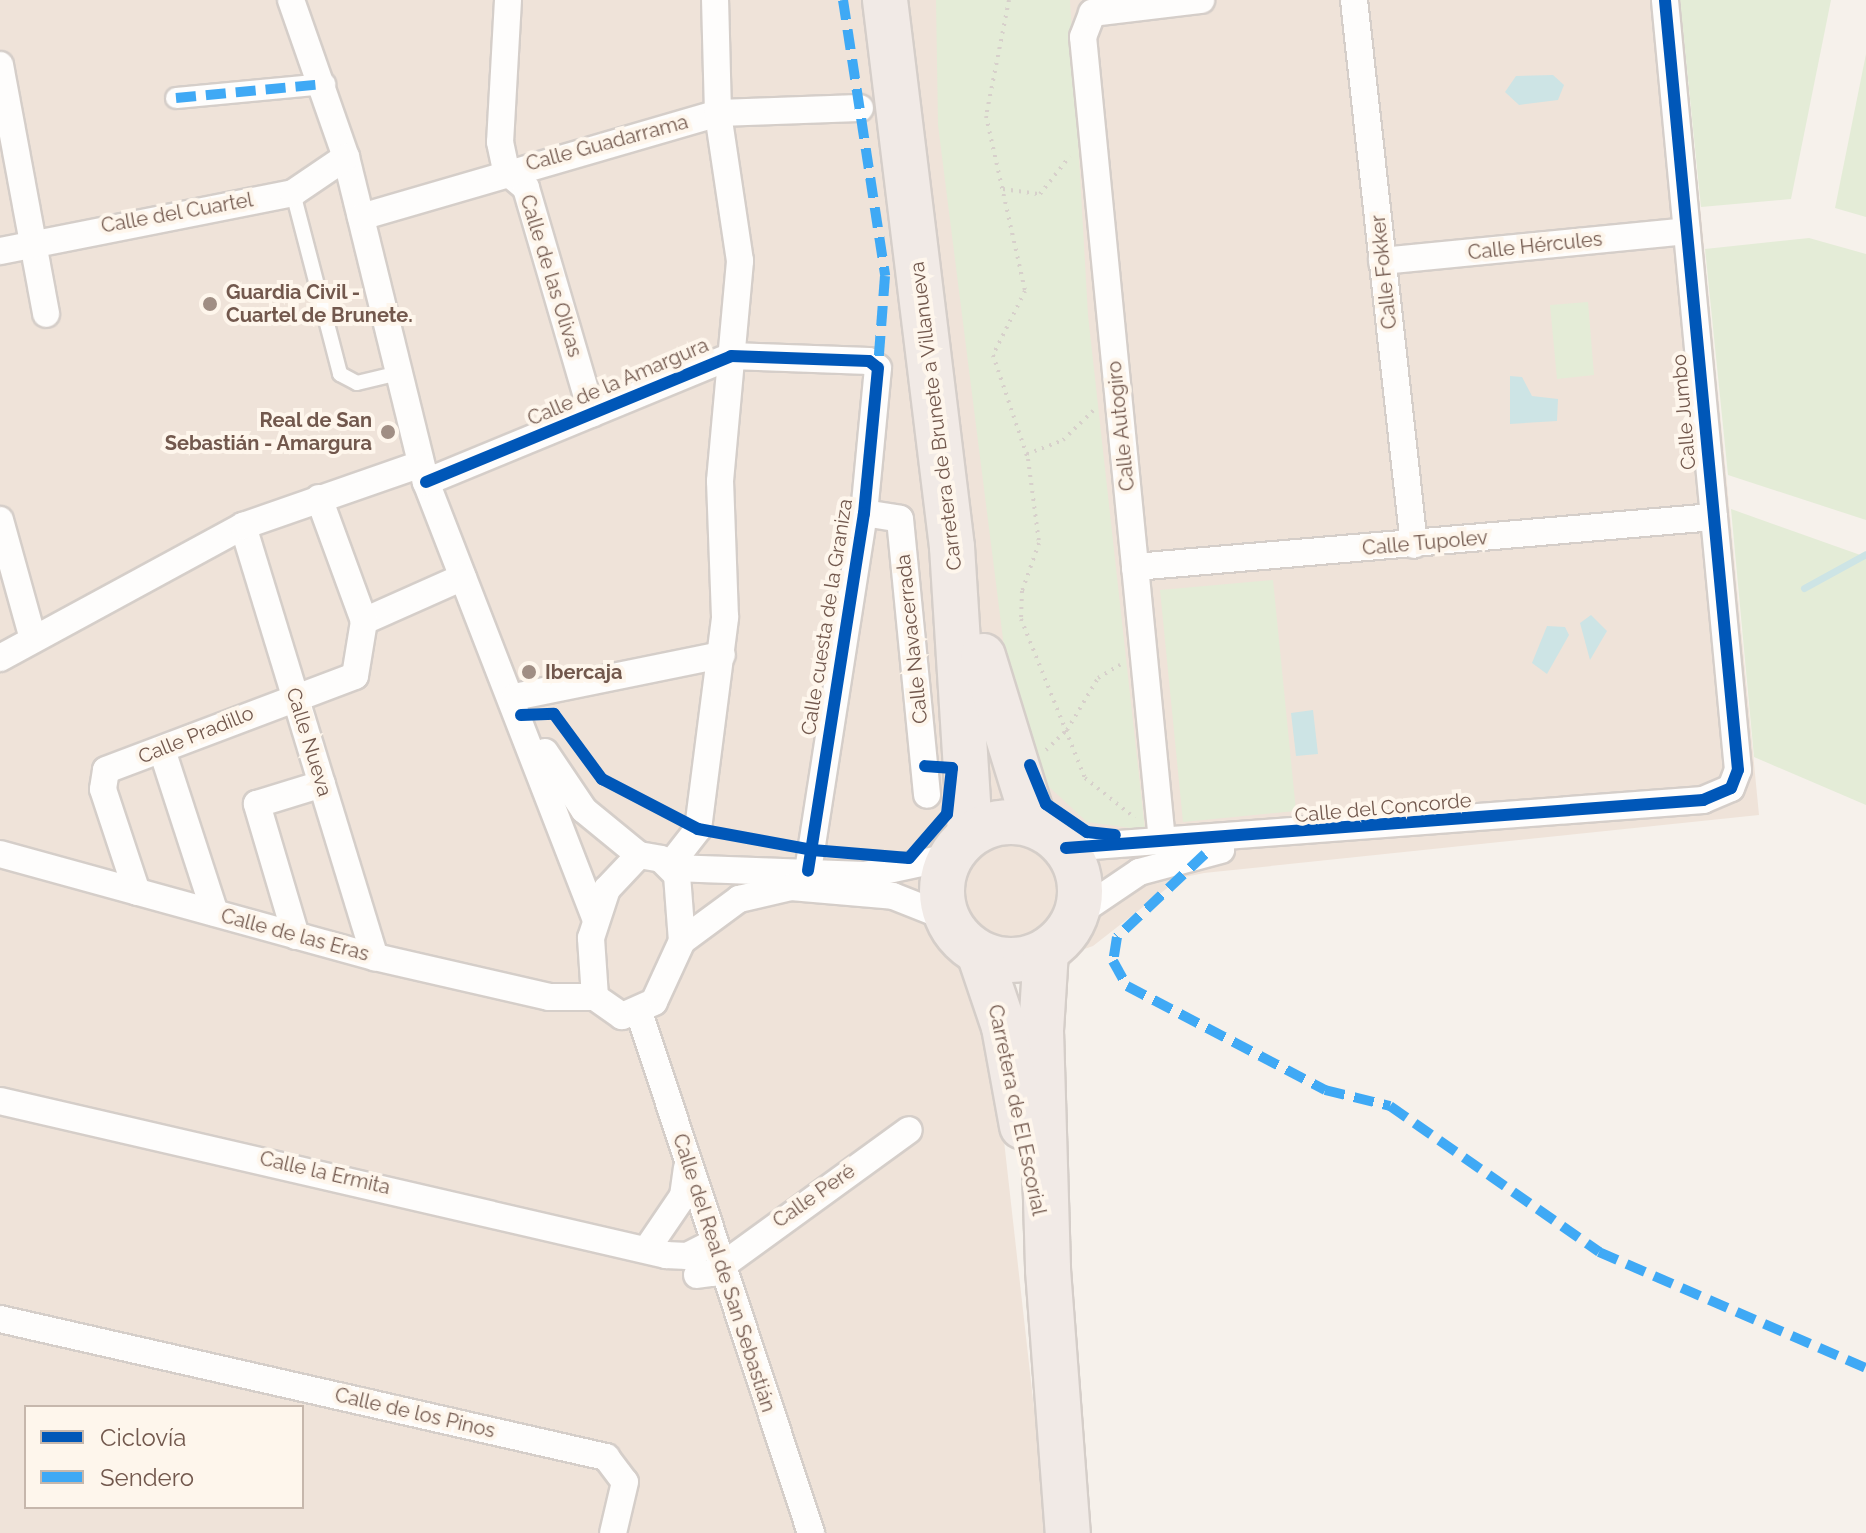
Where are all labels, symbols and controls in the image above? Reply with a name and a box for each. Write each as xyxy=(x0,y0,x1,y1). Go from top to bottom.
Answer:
street label: Calle Guadarrama xyxy=(523,110,691,176)
street label: Calle del Cuartel xyxy=(99,188,255,238)
street label: Calle de las Olivas xyxy=(515,192,587,360)
street label: Calle Fokker xyxy=(1366,214,1402,330)
street label: Calle Hércules xyxy=(1467,227,1603,265)
street label: Carretera de Brunete a Villanueva xyxy=(905,260,967,572)
place label: Guardia Civil - Cuartel de Brunete. xyxy=(226,280,413,327)
marker: Guardia Civil - Cuartel de Brunete. xyxy=(201,295,219,313)
street label: Calle de la Amargura xyxy=(524,333,712,431)
street label: Calle Jumbo xyxy=(1667,353,1701,471)
street label: Calle Autogiro xyxy=(1102,359,1140,493)
place label: Real de San Sebastián - Amargura xyxy=(164,408,372,455)
marker: Real de San Sebastián - Amargura xyxy=(379,423,397,441)
street label: Calle cuesta de la Graniza xyxy=(796,497,858,737)
street label: Calle Tupolev xyxy=(1361,526,1489,560)
street label: Calle Navacerrada xyxy=(891,553,933,725)
place label: Ibercaja xyxy=(545,660,622,684)
marker: Ibercaja xyxy=(520,663,538,681)
street label: Calle Nueva xyxy=(281,685,337,799)
street label: Calle Pradillo xyxy=(135,701,257,769)
street label: Calle del Concorde xyxy=(1293,788,1473,828)
street label: Calle de las Eras xyxy=(218,904,372,966)
street label: Carretera de El Escorial xyxy=(983,1002,1051,1218)
street label: Calle del Real de San Sebastián xyxy=(667,1130,781,1416)
street label: Calle la Ermita xyxy=(257,1146,393,1200)
street label: Calle Peré xyxy=(768,1159,860,1233)
street label: Calle de los Pinos xyxy=(333,1383,497,1443)
legend xyxy=(24,1405,304,1509)
text: Ciclovía xyxy=(100,1423,186,1452)
text: Sendero xyxy=(100,1463,194,1492)

